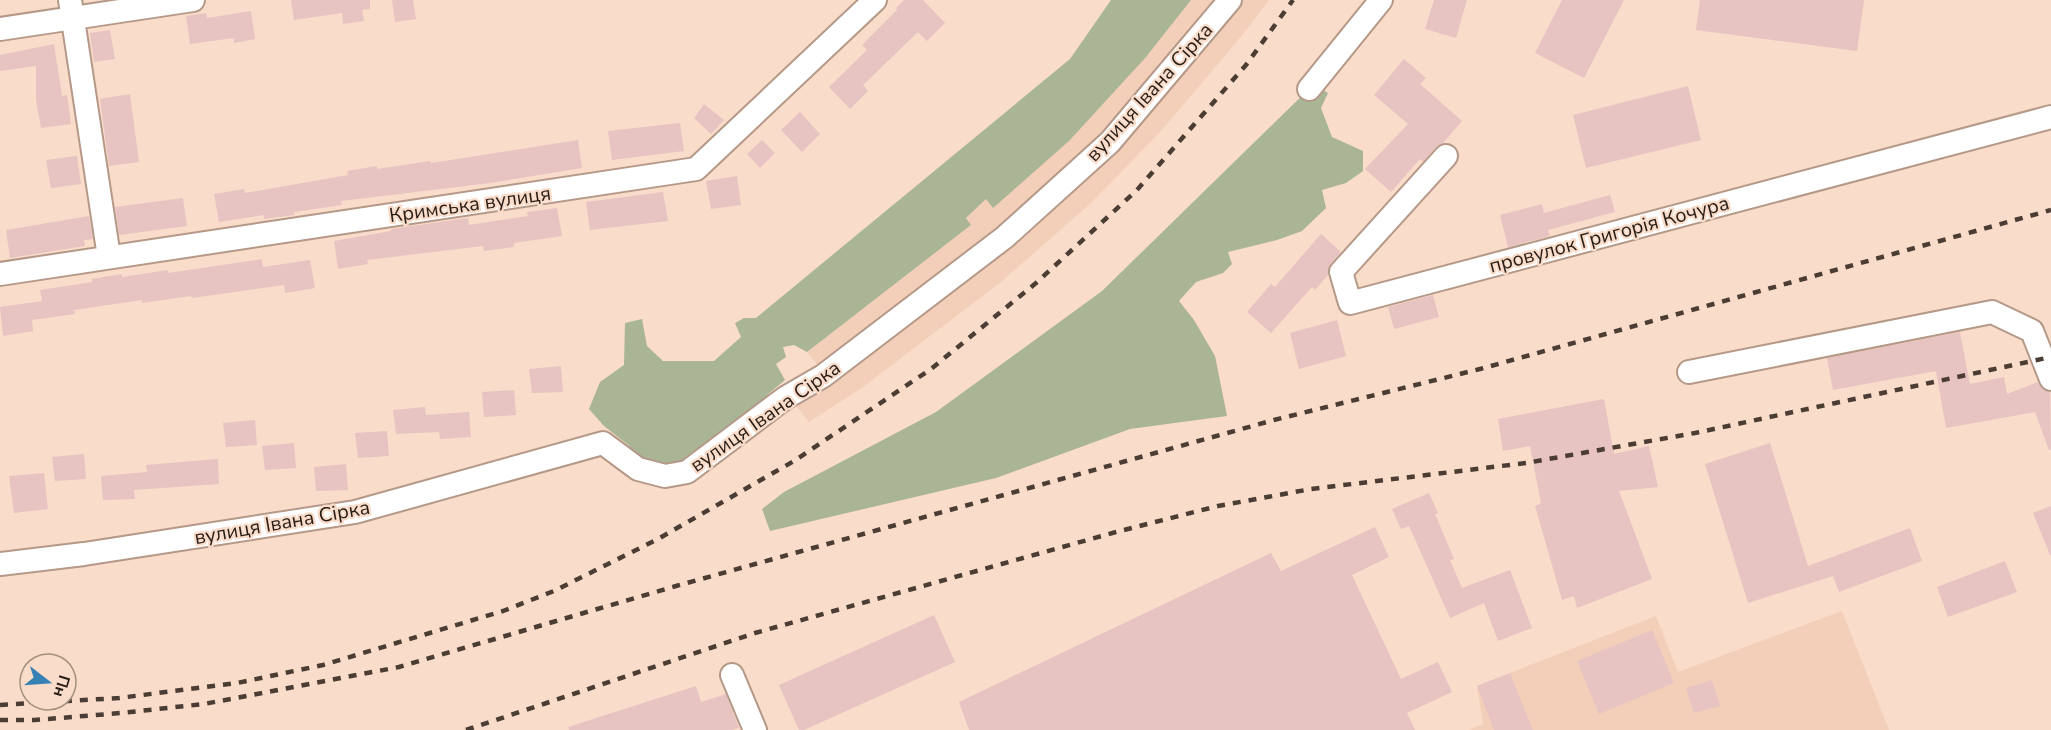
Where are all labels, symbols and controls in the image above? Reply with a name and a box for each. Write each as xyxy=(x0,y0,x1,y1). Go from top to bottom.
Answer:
street label: вулиця Івана Сірка xyxy=(1080,17,1219,167)
street label: Кримська вулиця xyxy=(388,180,553,229)
street label: провулок Григорія Кочура xyxy=(1486,189,1732,280)
street label: вулиця Івана Сірка xyxy=(685,354,846,478)
street label: вулиця Івана Сірка xyxy=(192,494,372,551)
north arrow xyxy=(18,652,78,712)
text: Пн xyxy=(48,672,75,700)

